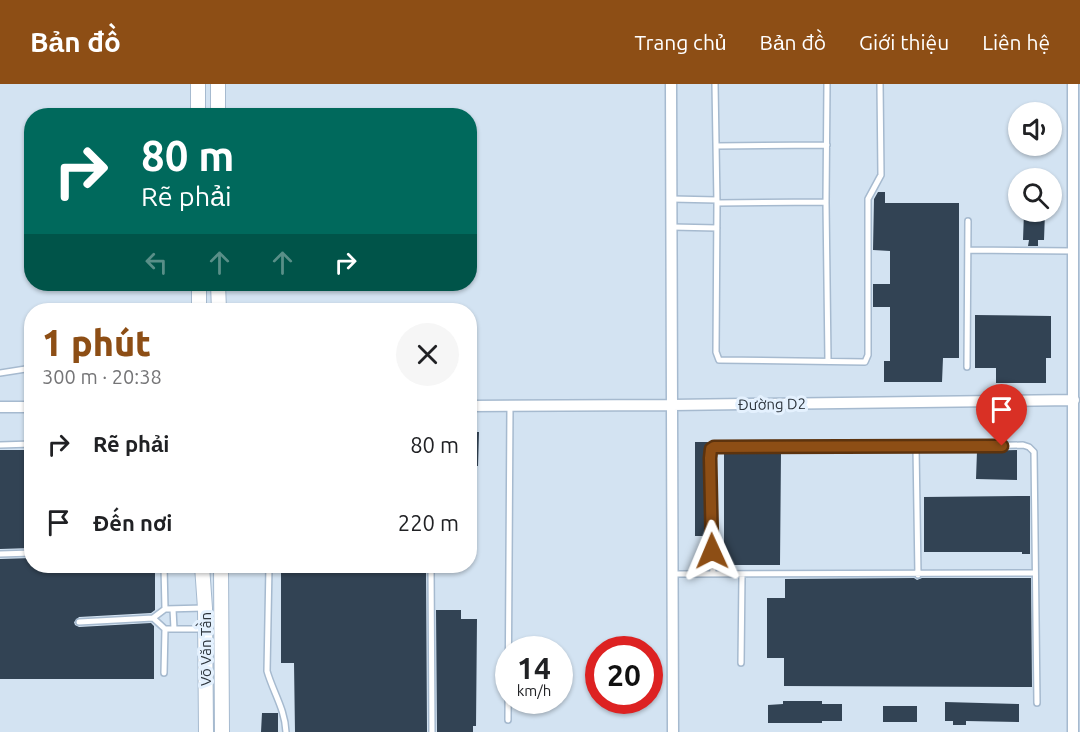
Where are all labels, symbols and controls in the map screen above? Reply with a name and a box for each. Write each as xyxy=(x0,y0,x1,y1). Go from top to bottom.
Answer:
text: Bản đồ xyxy=(30,26,121,57)
text: Trang chủ xyxy=(635,30,727,54)
text: Bản đồ xyxy=(760,30,826,54)
text: Giới thiệu xyxy=(859,30,949,54)
text: Liên hệ xyxy=(982,30,1050,54)
map controls xyxy=(1008,102,1062,222)
button: sound xyxy=(1008,102,1062,156)
icon: right xyxy=(42,132,120,210)
text: 80 m xyxy=(141,132,235,179)
button: search xyxy=(1008,168,1062,222)
text: Rẽ phải xyxy=(141,181,232,211)
icon: left xyxy=(140,246,173,279)
icon: ahead xyxy=(203,246,236,279)
icon: ahead xyxy=(266,246,299,279)
icon: right xyxy=(329,246,362,279)
text: 1 phút xyxy=(42,322,151,363)
button: close xyxy=(396,323,459,386)
text: 300 m · 20:38 xyxy=(42,365,162,388)
pin xyxy=(976,384,1027,446)
icon: arrive xyxy=(985,393,1018,426)
street label: Đường D2 xyxy=(738,395,806,413)
icon: right xyxy=(42,428,75,461)
text: Rẽ phải xyxy=(93,431,169,456)
text: 80 m xyxy=(410,432,459,457)
icon: arrive xyxy=(42,506,75,539)
text: Đến nơi xyxy=(93,510,172,535)
text: 220 m xyxy=(398,510,459,535)
position arrow xyxy=(680,519,744,583)
street label: Võ Văn Tần xyxy=(195,612,214,686)
speed limit sign: 20 xyxy=(585,636,663,714)
text: 14 xyxy=(517,651,551,685)
text: km/h xyxy=(517,682,551,699)

